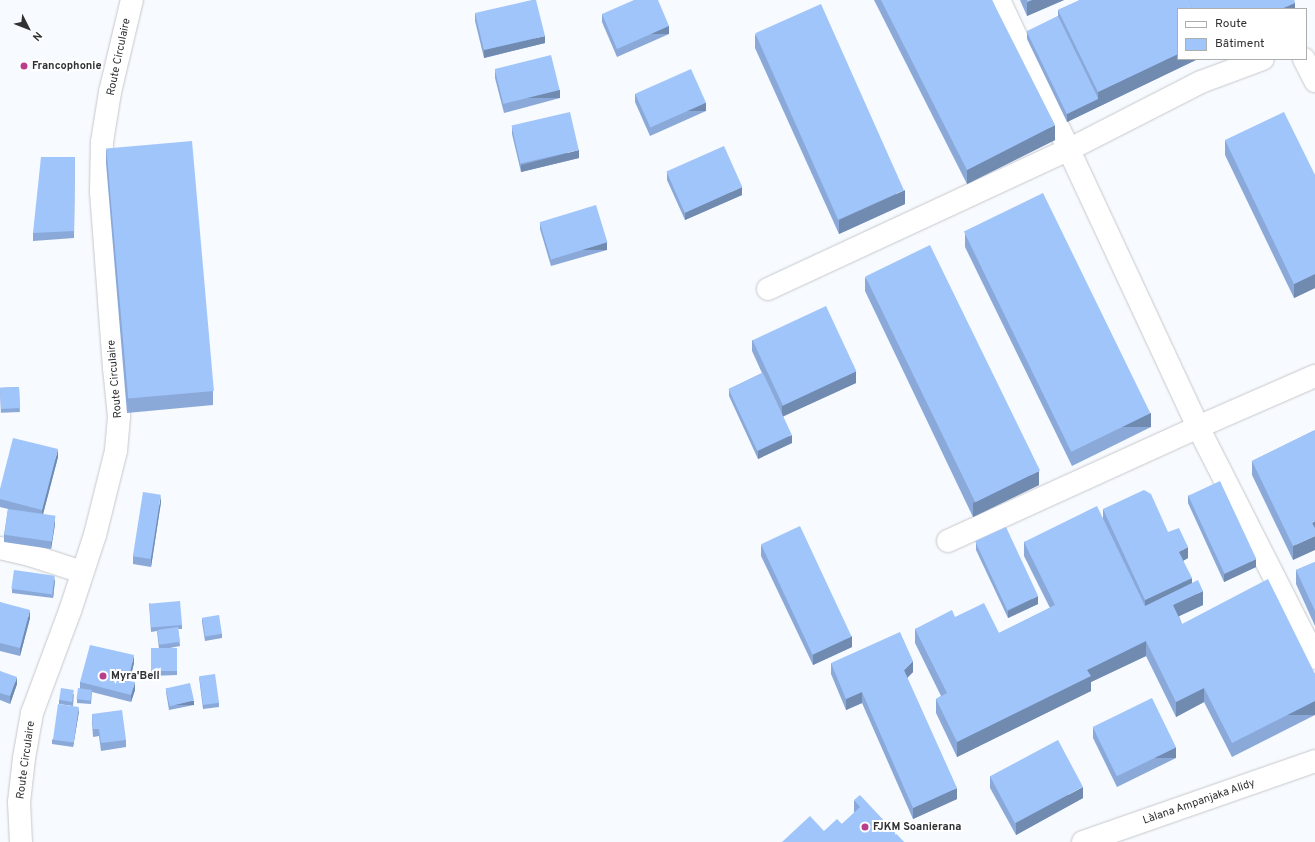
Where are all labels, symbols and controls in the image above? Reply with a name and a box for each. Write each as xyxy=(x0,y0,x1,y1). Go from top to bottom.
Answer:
north arrow xyxy=(8,8,48,48)
legend xyxy=(1177,8,1307,60)
text: Route xyxy=(1215,16,1247,32)
street label: Route Circulaire xyxy=(104,17,134,97)
text: N xyxy=(29,28,45,44)
text: Bâtiment xyxy=(1215,36,1265,52)
place label: Francophonie xyxy=(32,59,102,73)
marker: Francophonie xyxy=(19,61,29,71)
street label: Route Circulaire xyxy=(105,339,125,419)
place label: Myra'Bell xyxy=(111,669,160,683)
marker: Myra'Bell xyxy=(98,671,108,681)
street label: Route Circulaire xyxy=(14,720,38,800)
street label: Làlana Ampanjaka Alidy xyxy=(1141,776,1257,828)
place label: FJKM Soanierana xyxy=(873,820,961,834)
marker: FJKM Soanierana xyxy=(860,822,870,832)

